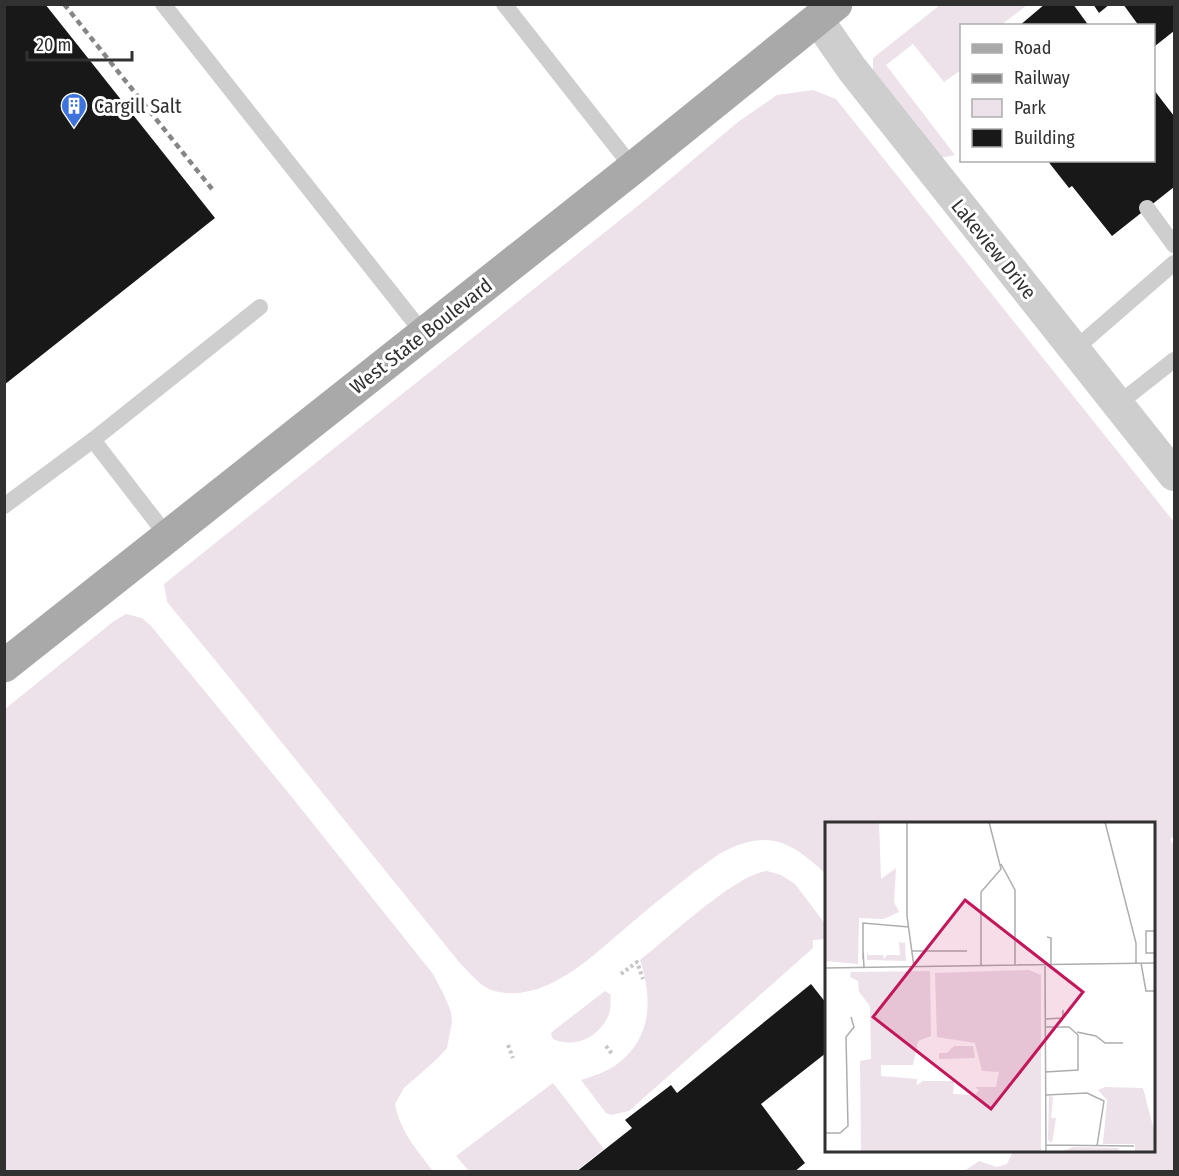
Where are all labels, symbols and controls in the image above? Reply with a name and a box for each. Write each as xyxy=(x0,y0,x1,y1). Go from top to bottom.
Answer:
scale bar xyxy=(27,24,132,62)
legend xyxy=(960,24,1155,162)
text: 20 m xyxy=(36,34,71,56)
text: Road xyxy=(1014,37,1051,59)
text: Railway xyxy=(1014,67,1070,89)
building icon: Cargill Salt xyxy=(59,91,89,129)
place label: Cargill Salt xyxy=(94,94,182,118)
text: Park xyxy=(1014,97,1047,119)
text: Building xyxy=(1014,127,1075,149)
street label: Lakeview Drive xyxy=(946,194,1042,304)
street label: West State Boulevard xyxy=(345,273,497,399)
inset map xyxy=(825,822,1155,1152)

